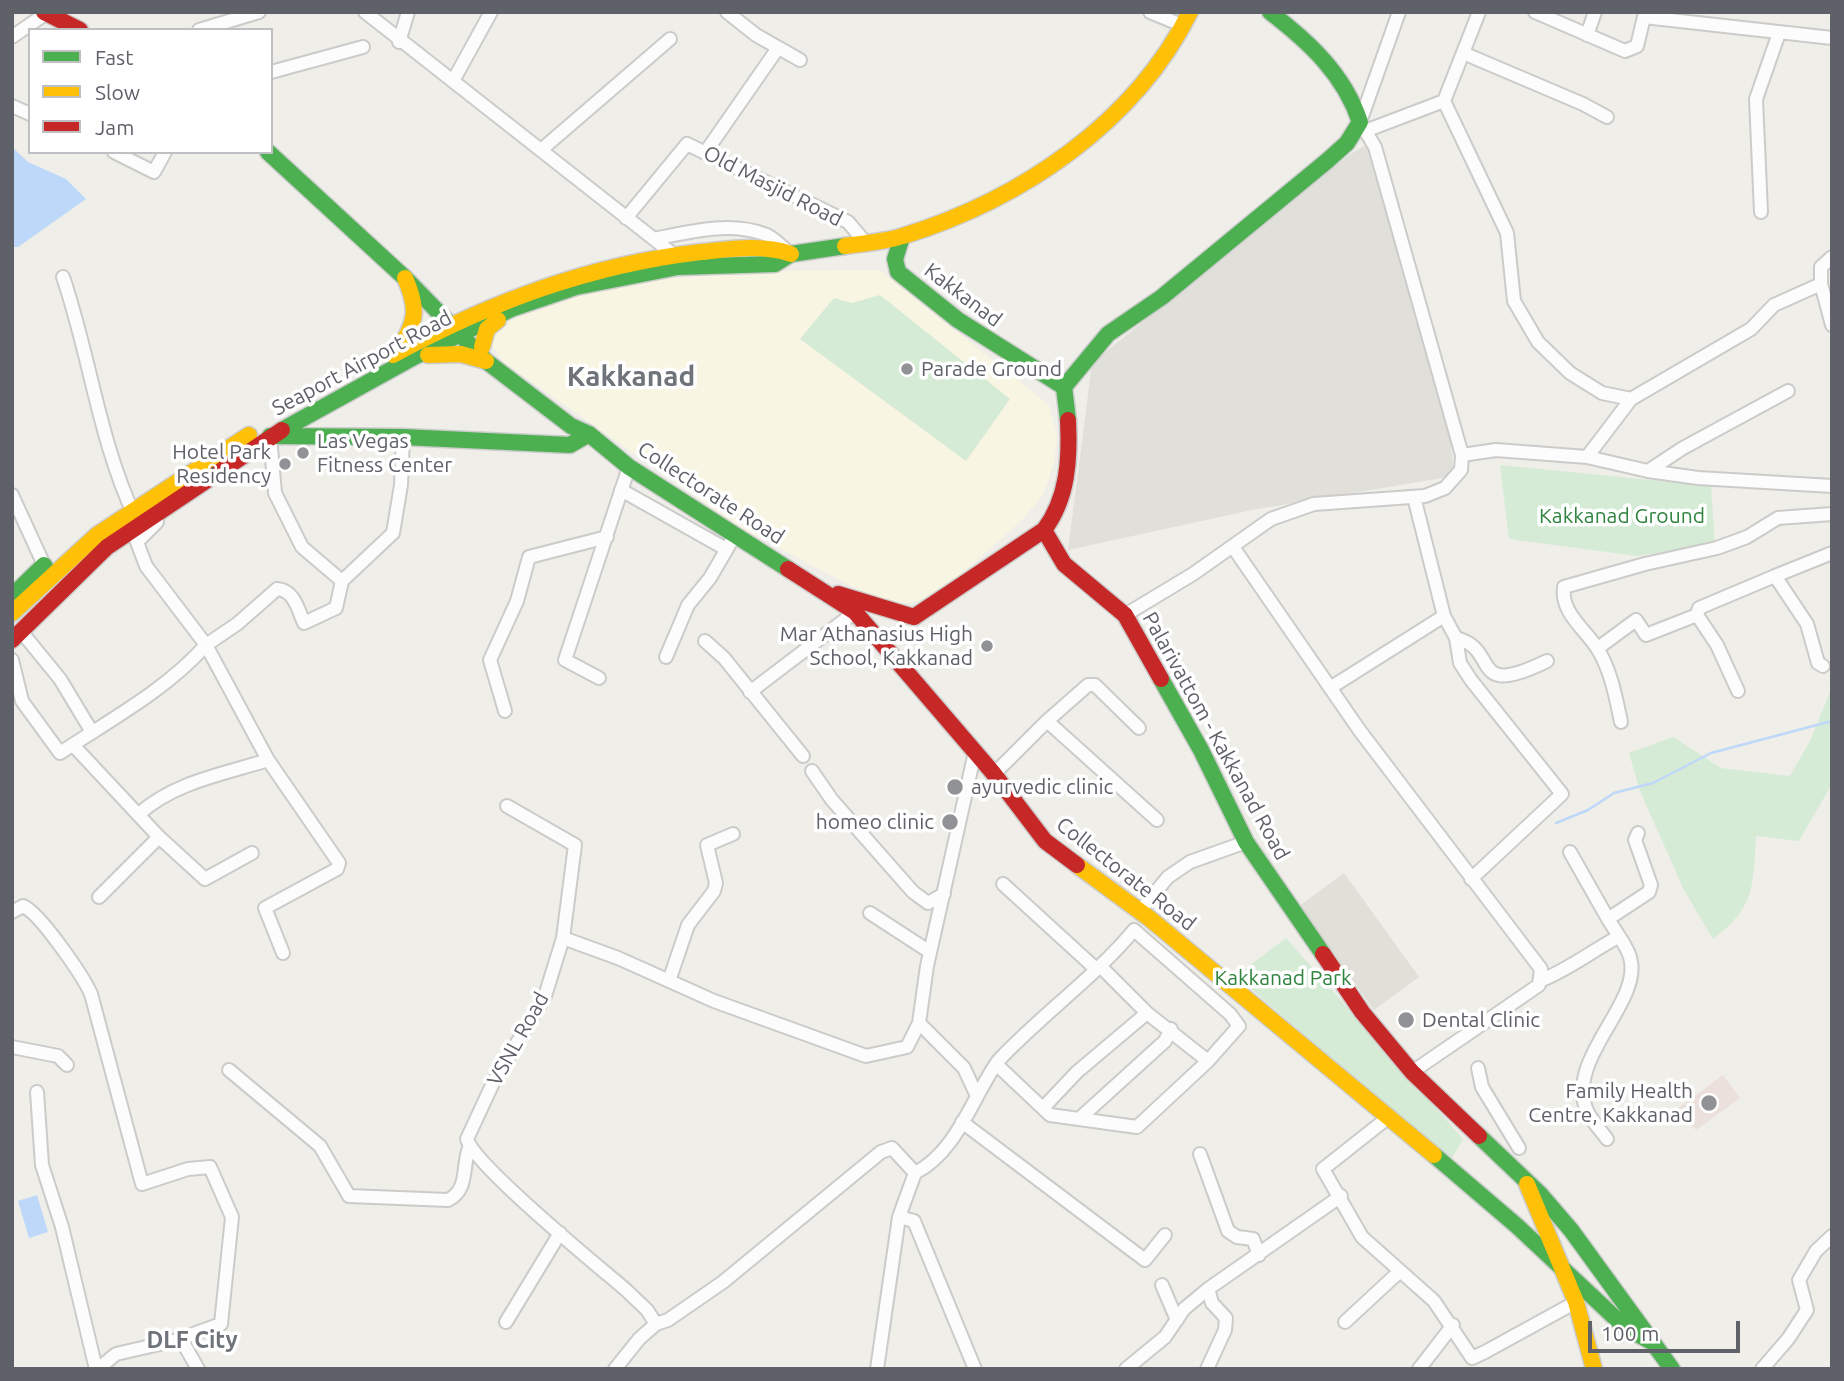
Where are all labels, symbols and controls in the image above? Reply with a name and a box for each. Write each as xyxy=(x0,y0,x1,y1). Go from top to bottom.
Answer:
legend xyxy=(28,28,273,154)
text: Fast xyxy=(95,45,133,69)
text: Slow xyxy=(95,80,140,104)
text: Jam xyxy=(95,115,134,139)
street label: Old Masjid Road xyxy=(699,140,847,232)
street label: Kakkanad xyxy=(919,258,1007,332)
street label: Seaport Airport Road xyxy=(268,305,456,421)
place label: Parade Ground xyxy=(921,356,1062,382)
district label: Kakkanad xyxy=(567,360,695,394)
marker: Parade Ground xyxy=(899,361,915,377)
place label: Las Vegas Fitness Center xyxy=(317,428,452,478)
street label: Collectorate Road xyxy=(633,436,789,550)
place label: Hotel Park Residency xyxy=(172,439,271,489)
marker: Las Vegas Fitness Center xyxy=(295,445,311,461)
marker: Hotel Park Residency xyxy=(277,456,293,472)
park label: Kakkanad Ground xyxy=(1539,503,1705,529)
street label: Palarivattom - Kakkanad Road xyxy=(1137,607,1295,865)
place label: Mar Athanasius High School, Kakkanad xyxy=(780,621,973,671)
marker: Mar Athanasius High School, Kakkanad xyxy=(979,638,995,654)
place label: ayurvedic clinic xyxy=(971,774,1113,800)
marker: ayurvedic clinic xyxy=(945,777,965,797)
place label: homeo clinic xyxy=(816,809,934,835)
marker: homeo clinic xyxy=(940,812,960,832)
street label: Collectorate Road xyxy=(1051,812,1201,936)
park label: Kakkanad Park xyxy=(1214,965,1352,991)
street label: VSNL Road xyxy=(482,988,554,1090)
place label: Dental Clinic xyxy=(1422,1007,1540,1033)
marker: Dental Clinic xyxy=(1396,1010,1416,1030)
place label: Family Health Centre, Kakkanad xyxy=(1528,1078,1693,1128)
marker: Family Health Centre, Kakkanad xyxy=(1699,1093,1719,1113)
scale bar xyxy=(1592,1308,1744,1352)
text: 100 m xyxy=(1601,1321,1659,1345)
district label: DLF City xyxy=(146,1326,238,1354)

